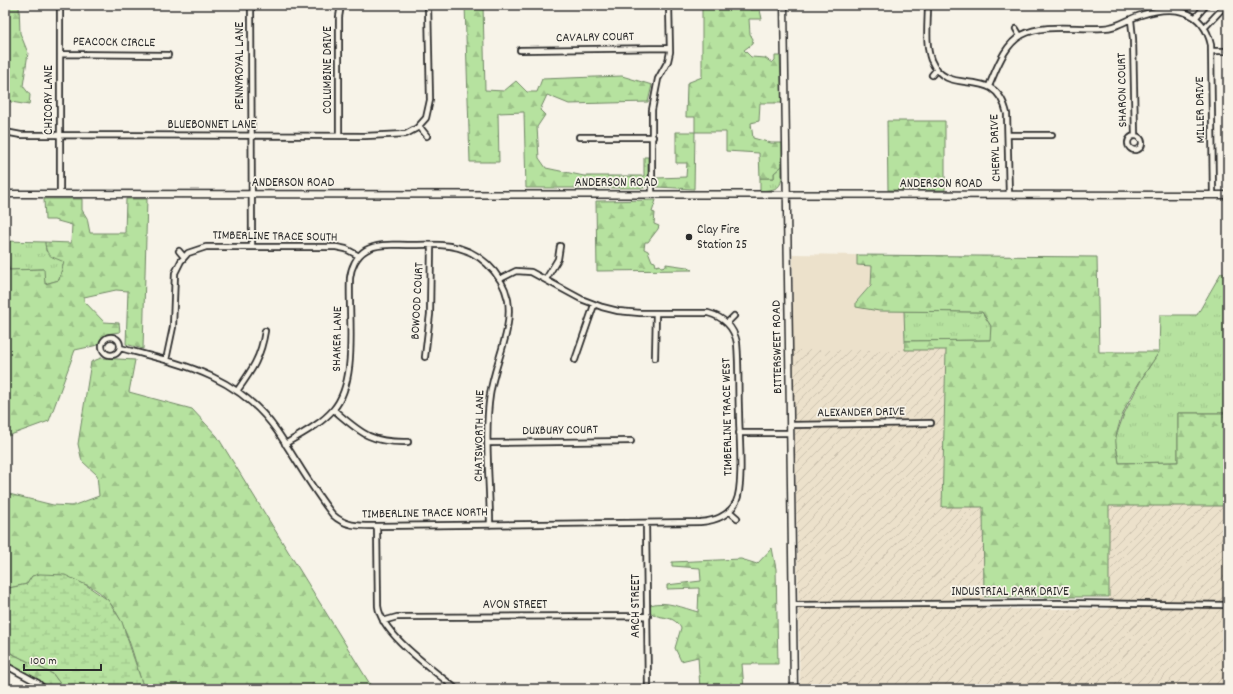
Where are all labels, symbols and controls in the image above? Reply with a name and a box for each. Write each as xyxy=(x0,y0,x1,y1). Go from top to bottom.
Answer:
street label: PENNYROYAL LANE xyxy=(231,22,250,110)
street label: COLUMBINE DRIVE xyxy=(319,26,338,114)
street label: CAVALRY COURT xyxy=(556,28,634,48)
street label: PEACOCK CIRCLE xyxy=(73,33,156,53)
street label: SHARON COURT xyxy=(1113,53,1133,127)
street label: CHICORY LANE xyxy=(40,65,59,135)
street label: MILLER DRIVE xyxy=(1191,76,1211,144)
street label: CHERYL DRIVE xyxy=(985,114,1007,182)
street label: BLUEBONNET LANE xyxy=(168,116,257,135)
street label: ANDERSON ROAD xyxy=(252,174,335,193)
street label: ANDERSON ROAD xyxy=(575,174,658,193)
street label: ANDERSON ROAD xyxy=(900,175,983,194)
place label: Clay Fire Station 25 xyxy=(697,221,747,255)
street label: TIMBERLINE TRACE SOUTH xyxy=(212,226,338,248)
marker: Clay Fire Station 25 xyxy=(684,232,694,242)
street label: BOWOOD COURT xyxy=(406,262,430,340)
street label: BITTERSWEET ROAD xyxy=(768,300,788,394)
street label: SHAKER LANE xyxy=(328,306,348,372)
street label: TIMBERLINE TRACE WEST xyxy=(717,358,739,476)
street label: CHATSWORTH LANE xyxy=(470,390,490,482)
street label: ALEXANDER DRIVE xyxy=(817,403,905,423)
street label: DUXBURY COURT xyxy=(522,421,598,441)
street label: TIMBERLINE TRACE NORTH xyxy=(362,503,488,525)
street label: ARCH STREET xyxy=(627,574,646,638)
street label: INDUSTRIAL PARK DRIVE xyxy=(951,583,1069,602)
street label: AVON STREET xyxy=(483,596,547,615)
scale bar xyxy=(24,646,101,672)
text: 100 m xyxy=(30,653,57,670)

